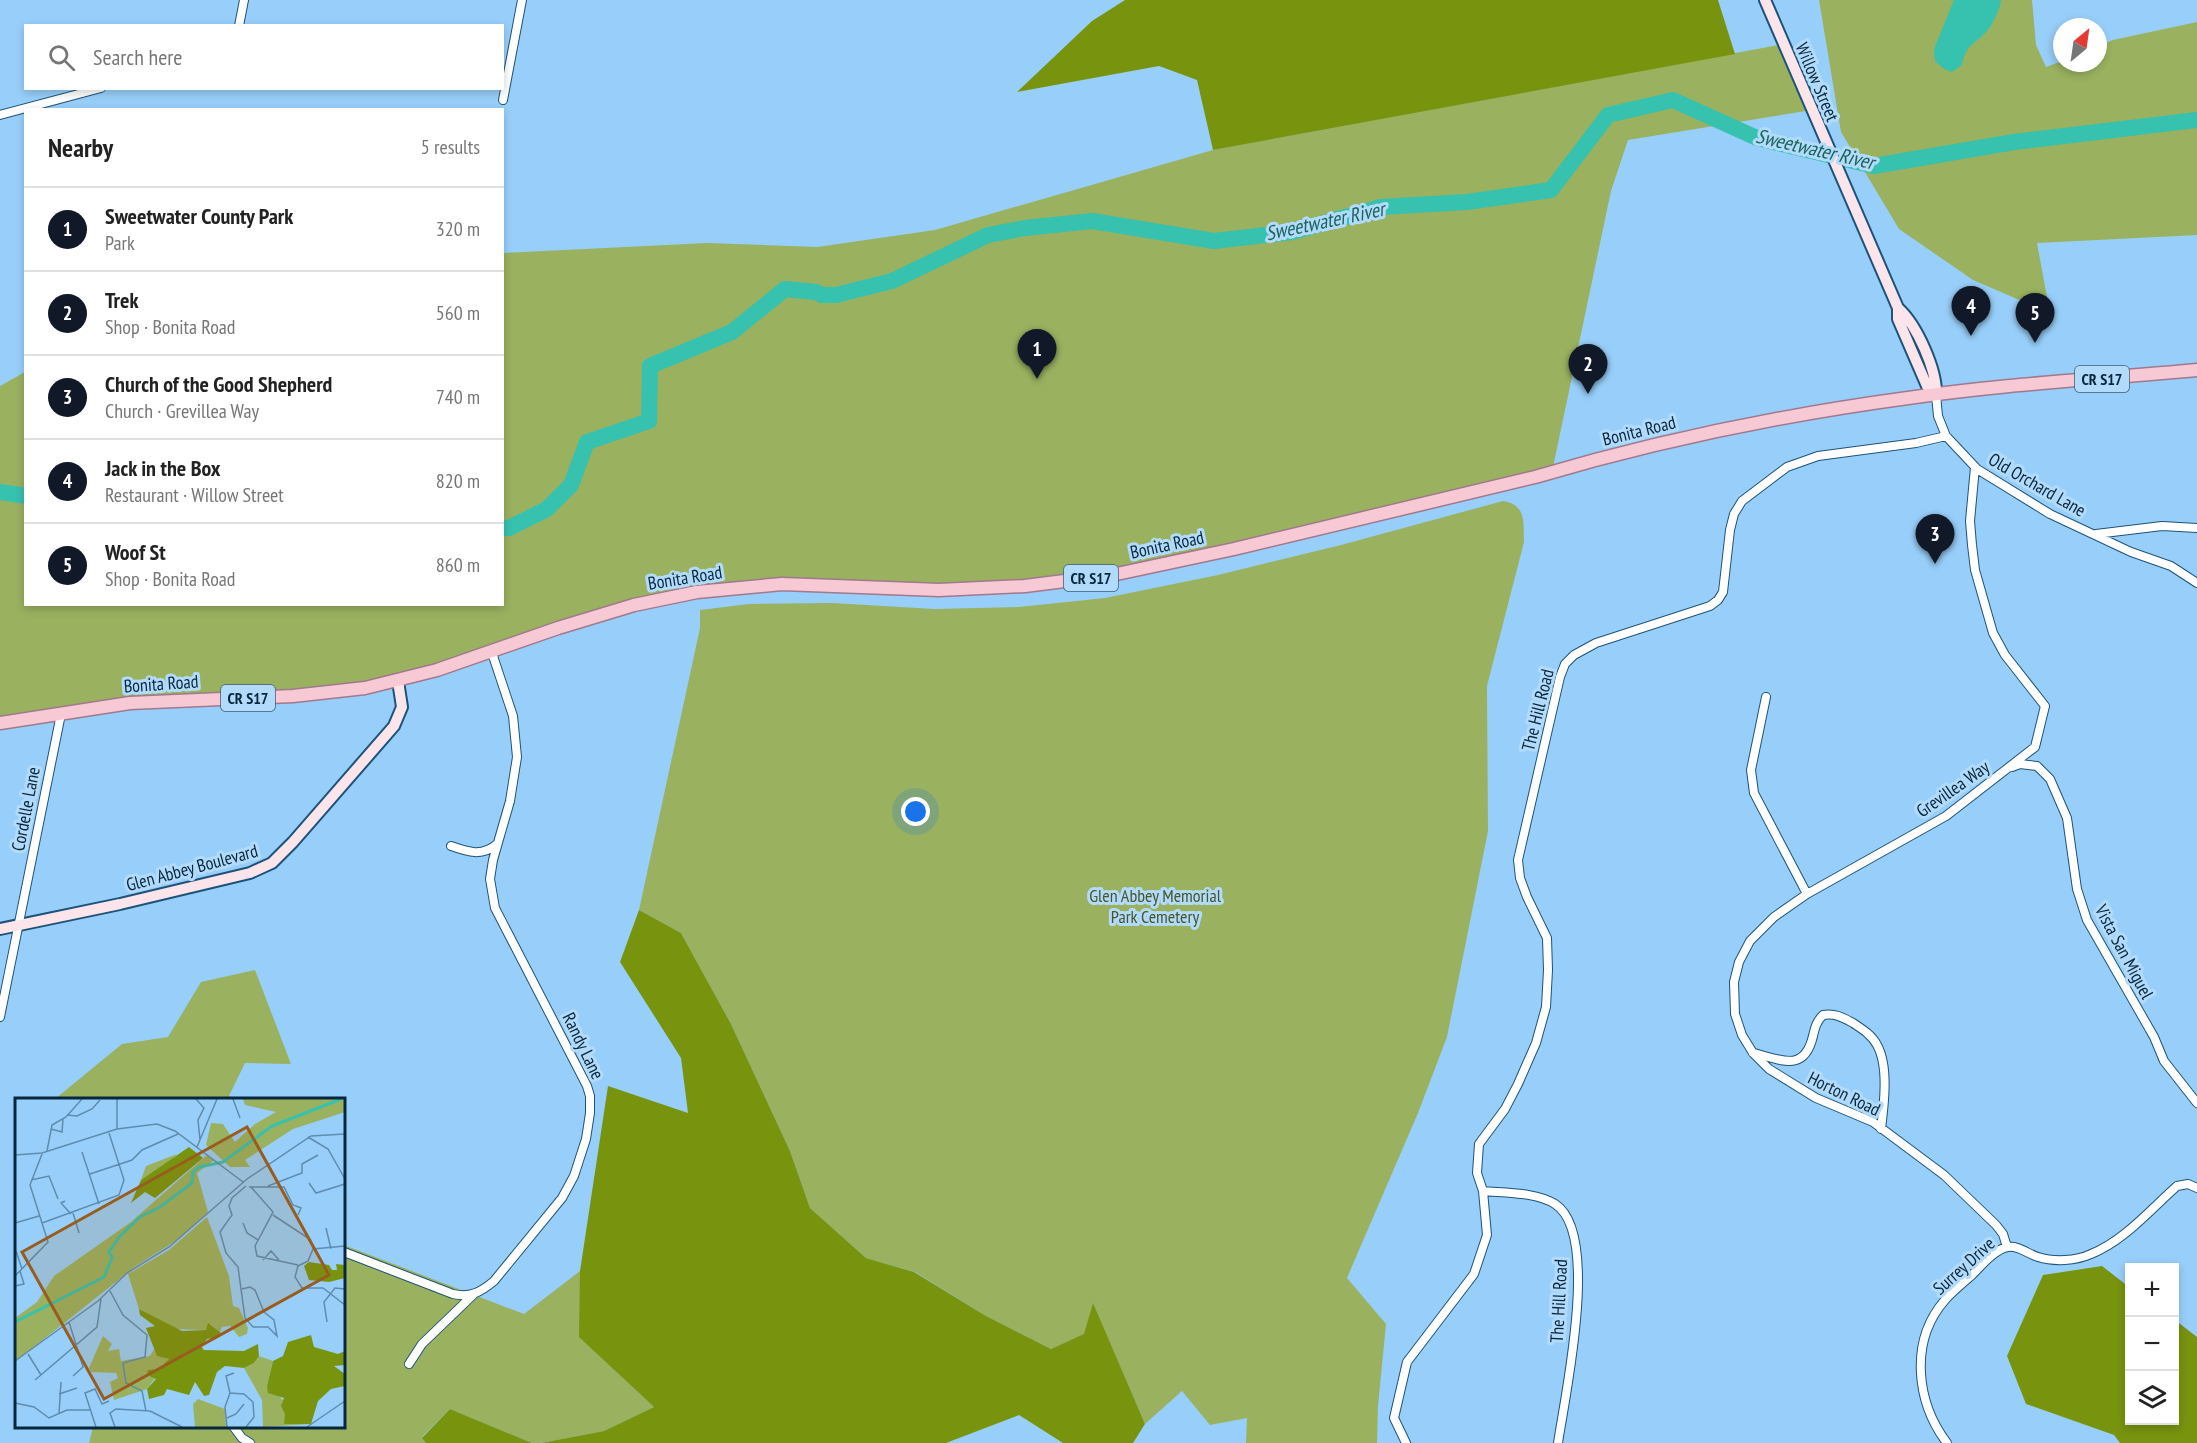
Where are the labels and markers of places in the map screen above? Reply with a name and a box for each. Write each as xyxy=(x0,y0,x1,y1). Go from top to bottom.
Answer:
pin: 4 xyxy=(1952,286,1990,336)
pin: 5 xyxy=(2016,294,2054,343)
pin: 1 xyxy=(1018,330,1056,379)
pin: 2 xyxy=(1568,344,1608,394)
pin: 3 xyxy=(1916,514,1954,564)

